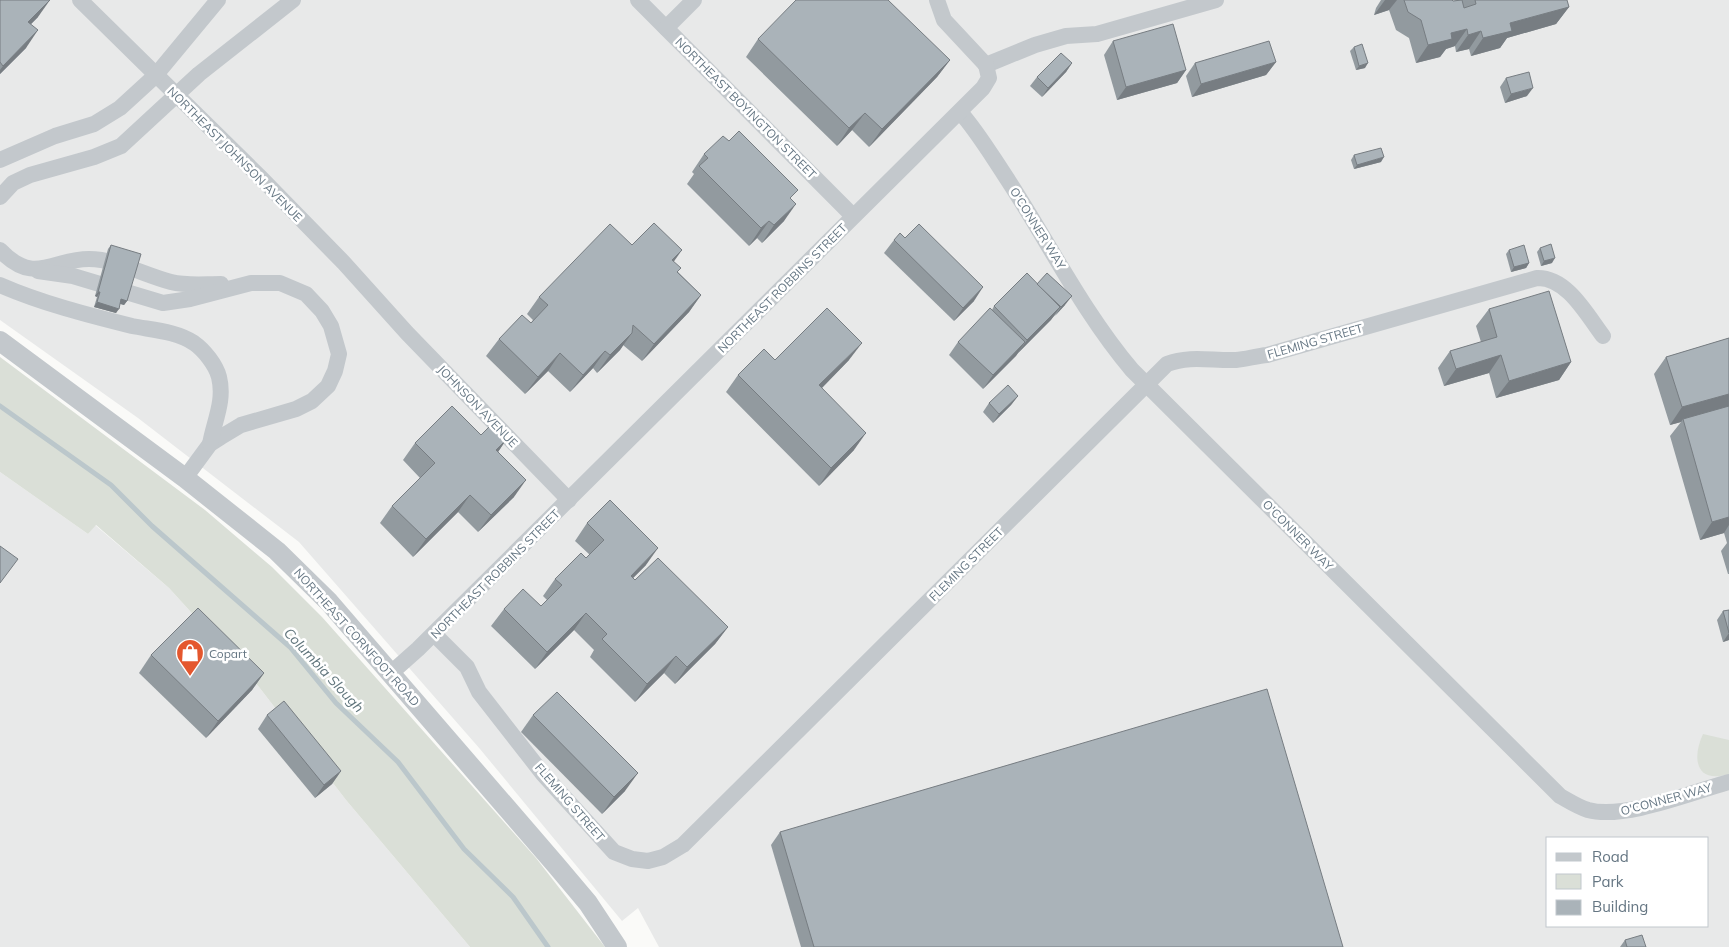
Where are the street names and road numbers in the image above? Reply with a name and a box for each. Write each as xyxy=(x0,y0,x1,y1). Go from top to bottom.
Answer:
street label: NORTHEAST BOYINGTON STREET xyxy=(672,34,820,182)
street label: NORTHEAST JOHNSON AVENUE xyxy=(164,83,306,225)
street label: O'CONNER WAY xyxy=(1007,184,1070,272)
street label: NORTHEAST ROBBINS STREET xyxy=(714,220,850,356)
street label: FLEMING STREET xyxy=(1266,320,1365,362)
street label: JOHNSON AVENUE xyxy=(435,362,521,450)
street label: O'CONNER WAY xyxy=(1260,497,1337,574)
street label: NORTHEAST ROBBINS STREET xyxy=(427,506,563,642)
street label: FLEMING STREET xyxy=(926,523,1007,604)
street label: NORTHEAST CORNFOOT ROAD xyxy=(291,565,423,709)
street label: FLEMING STREET xyxy=(532,760,609,845)
street label: O'CONNER WAY xyxy=(1619,779,1714,818)

